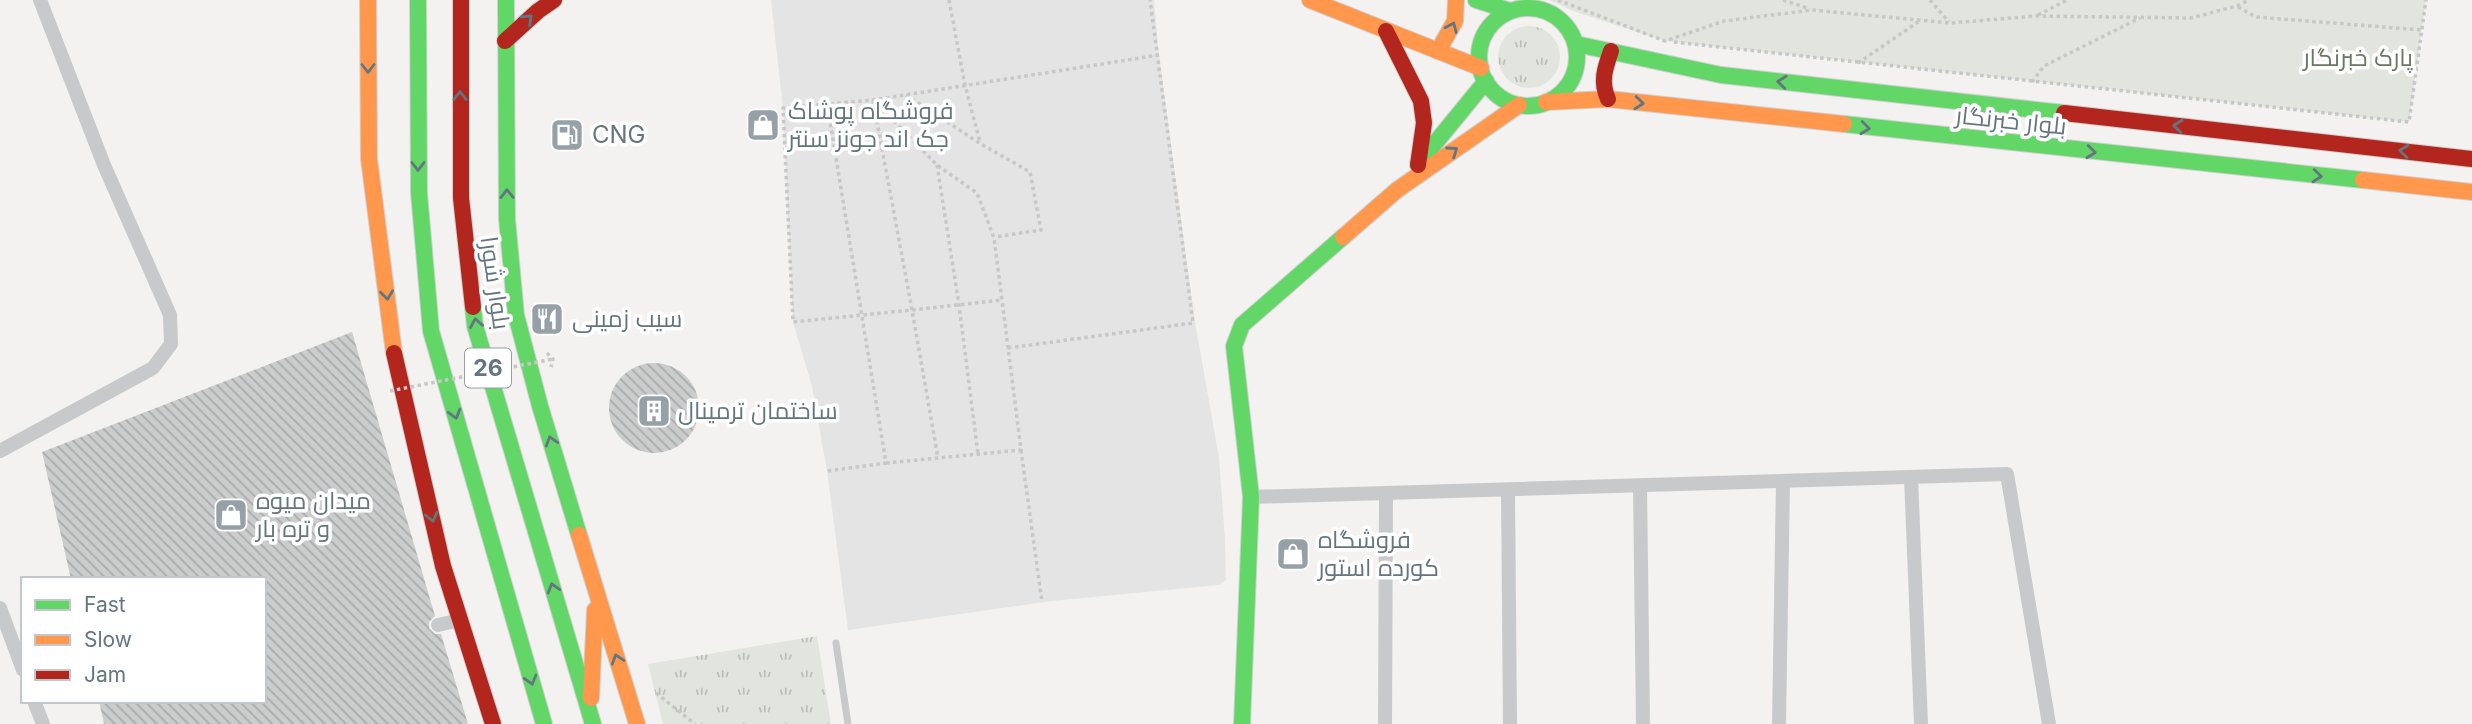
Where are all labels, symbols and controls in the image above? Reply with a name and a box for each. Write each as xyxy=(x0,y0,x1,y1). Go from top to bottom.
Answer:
one-way arrow xyxy=(520,15,533,28)
one-way arrow xyxy=(1444,22,1458,34)
park label: پارک خبرنگار xyxy=(2301,43,2413,74)
one-way arrow xyxy=(361,63,376,74)
one-way arrow xyxy=(1776,74,1787,89)
one-way arrow xyxy=(452,90,468,101)
one-way arrow xyxy=(1633,95,1644,110)
place label: فروشگاه پوشاک جک اند جونز سنتر xyxy=(786,96,954,153)
street label: بلوار خبرنگار xyxy=(1952,100,2068,141)
shop icon: فروشگاه پوشاک جک اند جونز سنتر xyxy=(744,106,782,144)
fuel station icon: CNG xyxy=(548,116,586,154)
one-way arrow xyxy=(2172,119,2183,134)
place label: CNG xyxy=(592,120,646,149)
one-way arrow xyxy=(1859,120,1871,135)
one-way arrow xyxy=(2085,144,2097,159)
one-way arrow xyxy=(2398,144,2410,159)
one-way arrow xyxy=(1445,147,1458,159)
one-way arrow xyxy=(411,161,426,172)
one-way arrow xyxy=(2311,168,2323,183)
one-way arrow xyxy=(499,189,515,199)
street label: بلوار شورا xyxy=(475,235,516,331)
one-way arrow xyxy=(379,289,394,300)
restaurant icon: سیب زمینی xyxy=(528,300,566,338)
place label: سیب زمینی xyxy=(572,304,682,333)
one-way arrow xyxy=(469,317,484,328)
road number: 26 xyxy=(465,348,511,388)
building icon: ساختمان ترمینال xyxy=(635,392,673,430)
place label: ساختمان ترمینال xyxy=(678,396,838,425)
one-way arrow xyxy=(447,408,461,420)
one-way arrow xyxy=(544,435,559,447)
place label: میدان میوه و تره بار xyxy=(254,486,371,543)
shop icon: میدان میوه و تره بار xyxy=(212,496,250,534)
one-way arrow xyxy=(424,511,438,523)
place label: فروشگاه کورده استور xyxy=(1316,525,1439,582)
shop icon: فروشگاه کورده استور xyxy=(1274,535,1312,573)
legend xyxy=(21,577,266,703)
one-way arrow xyxy=(546,582,561,594)
text: Fast xyxy=(84,592,126,617)
text: Slow xyxy=(84,627,132,652)
one-way arrow xyxy=(610,653,625,665)
text: Jam xyxy=(84,662,126,687)
one-way arrow xyxy=(523,674,537,686)

